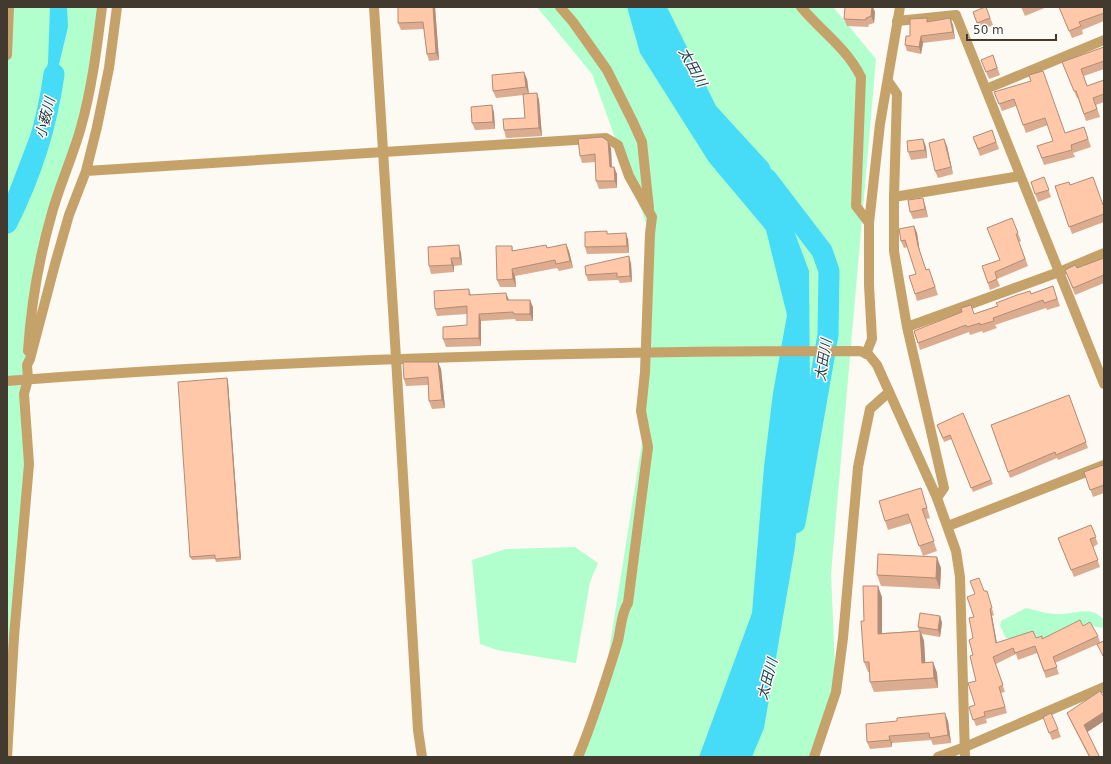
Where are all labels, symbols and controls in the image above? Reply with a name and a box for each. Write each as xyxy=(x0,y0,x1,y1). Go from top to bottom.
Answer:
scale bar xyxy=(967,16,1056,42)
text: 50 m xyxy=(973,23,1004,37)
water label: 太田川 xyxy=(676,45,711,91)
water label: 小薮川 xyxy=(32,94,58,140)
water label: 太田川 xyxy=(812,336,834,382)
water label: 太田川 xyxy=(754,655,781,701)

